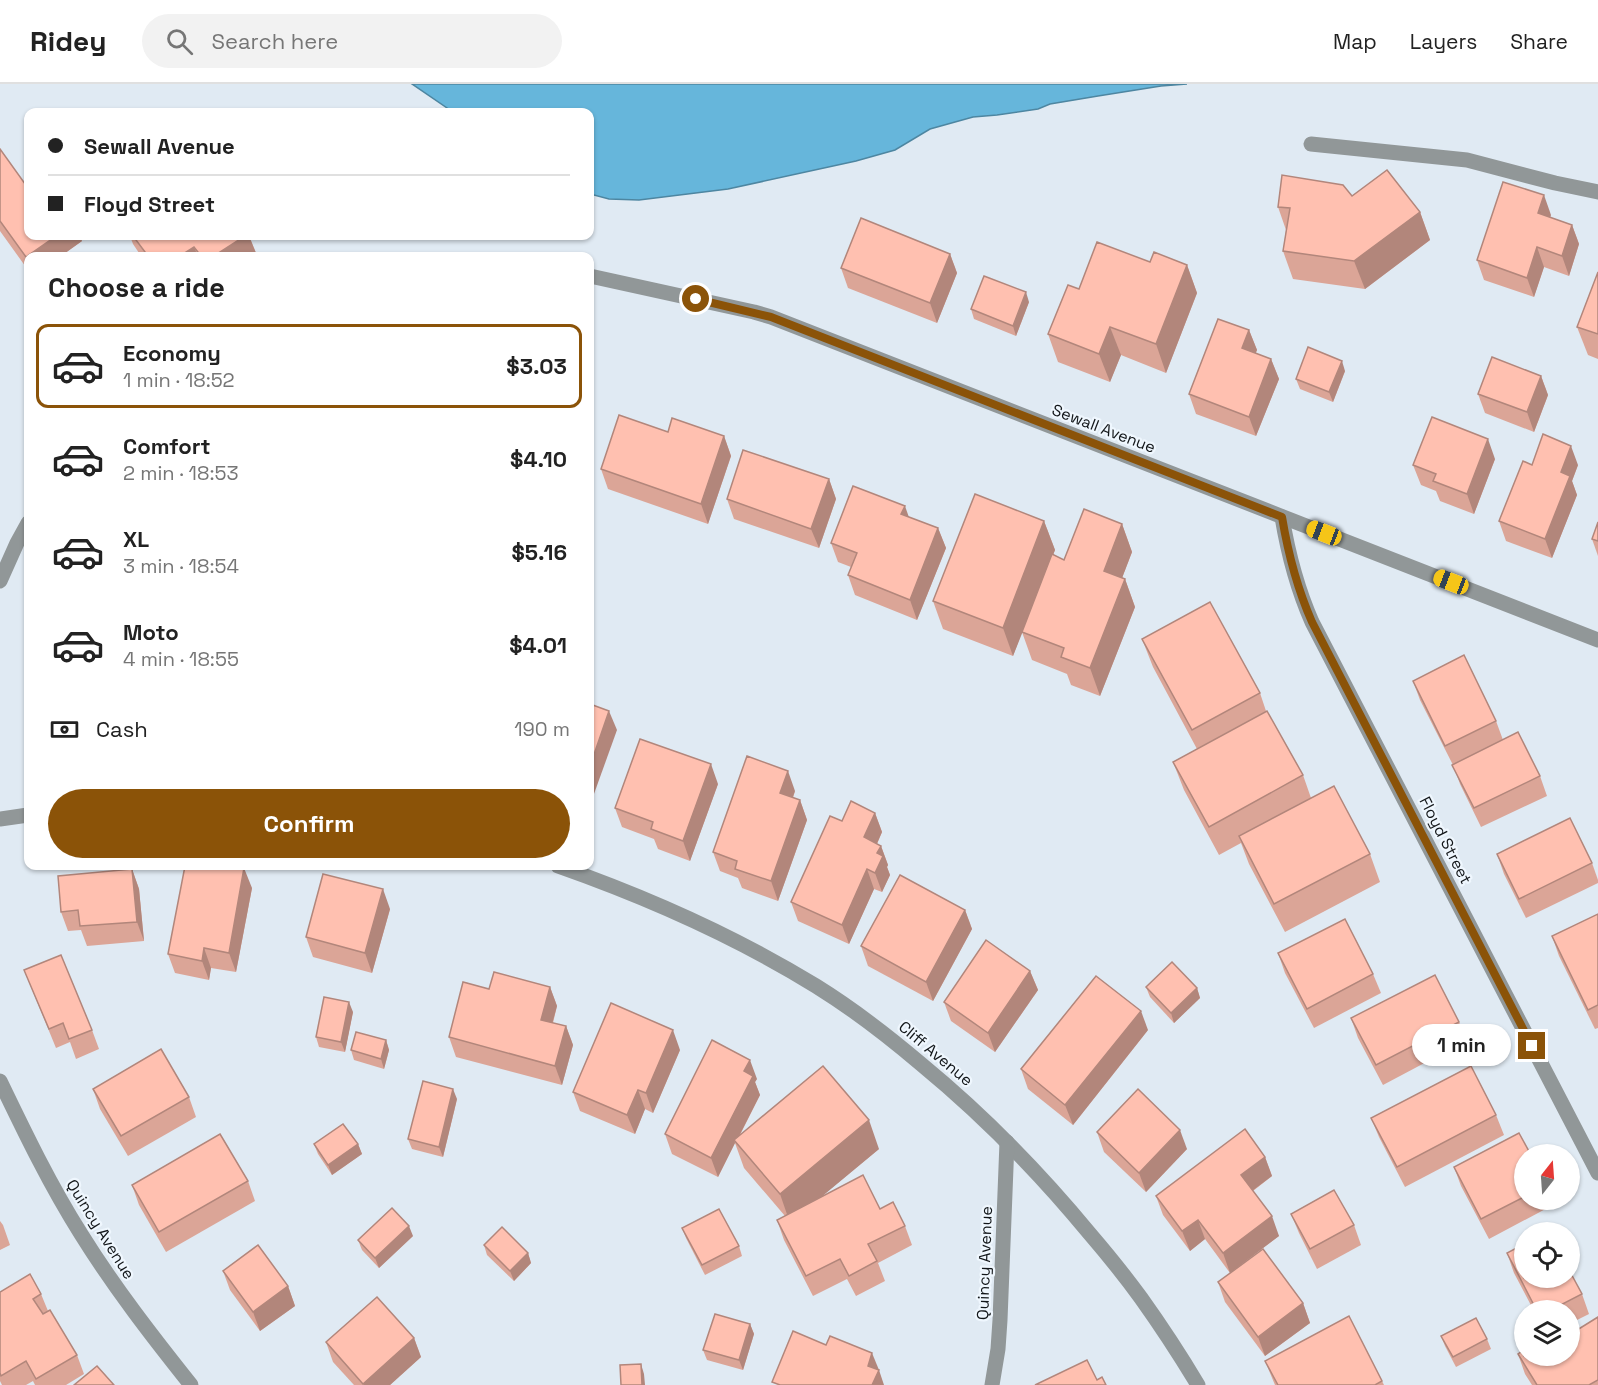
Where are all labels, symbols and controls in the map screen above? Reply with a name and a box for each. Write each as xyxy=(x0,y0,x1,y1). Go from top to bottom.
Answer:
search box xyxy=(142,14,562,68)
text: Ridey xyxy=(30,23,106,59)
icon: search xyxy=(163,25,196,58)
text: Search here xyxy=(211,27,338,55)
text: Map xyxy=(1333,28,1377,55)
text: Layers xyxy=(1410,28,1477,55)
text: Share xyxy=(1510,28,1568,55)
text: Sewall Avenue xyxy=(84,132,235,160)
text: Floyd Street xyxy=(84,190,215,218)
text: Choose a ride xyxy=(48,270,225,305)
route start xyxy=(682,285,709,312)
icon: car xyxy=(51,339,105,393)
text: Economy xyxy=(123,339,221,367)
text: $3.03 xyxy=(506,352,567,380)
text: 1 min · 18:52 xyxy=(123,367,235,393)
street label: Sewall Avenue xyxy=(1049,399,1159,458)
icon: car xyxy=(51,432,105,486)
text: Comfort xyxy=(123,432,211,460)
text: $4.10 xyxy=(510,445,567,473)
text: 2 min · 18:53 xyxy=(123,460,239,486)
car xyxy=(1304,518,1344,548)
icon: car xyxy=(51,525,105,579)
text: XL xyxy=(123,525,149,553)
text: $5.16 xyxy=(512,538,567,566)
text: 3 min · 18:54 xyxy=(123,553,239,579)
car xyxy=(1431,567,1471,597)
icon: car xyxy=(51,618,105,672)
text: Moto xyxy=(123,618,179,646)
text: $4.01 xyxy=(509,631,567,659)
text: 4 min · 18:55 xyxy=(123,646,239,672)
icon: cash xyxy=(48,713,81,746)
text: Cash xyxy=(96,715,148,743)
text: 190 m xyxy=(514,716,570,742)
button: Confirm xyxy=(48,789,570,858)
street label: Floyd Street xyxy=(1415,793,1477,888)
street label: Cliff Avenue xyxy=(894,1016,977,1091)
callout: 1 min xyxy=(1412,1025,1511,1067)
text: 1 min xyxy=(1437,1032,1486,1058)
route end xyxy=(1518,1032,1545,1059)
north arrow xyxy=(1514,1144,1580,1210)
map controls xyxy=(1514,1144,1580,1366)
street label: Quincy Avenue xyxy=(61,1175,140,1283)
street label: Quincy Avenue xyxy=(972,1206,997,1320)
button: locate xyxy=(1514,1222,1580,1288)
button: layers xyxy=(1514,1300,1580,1366)

